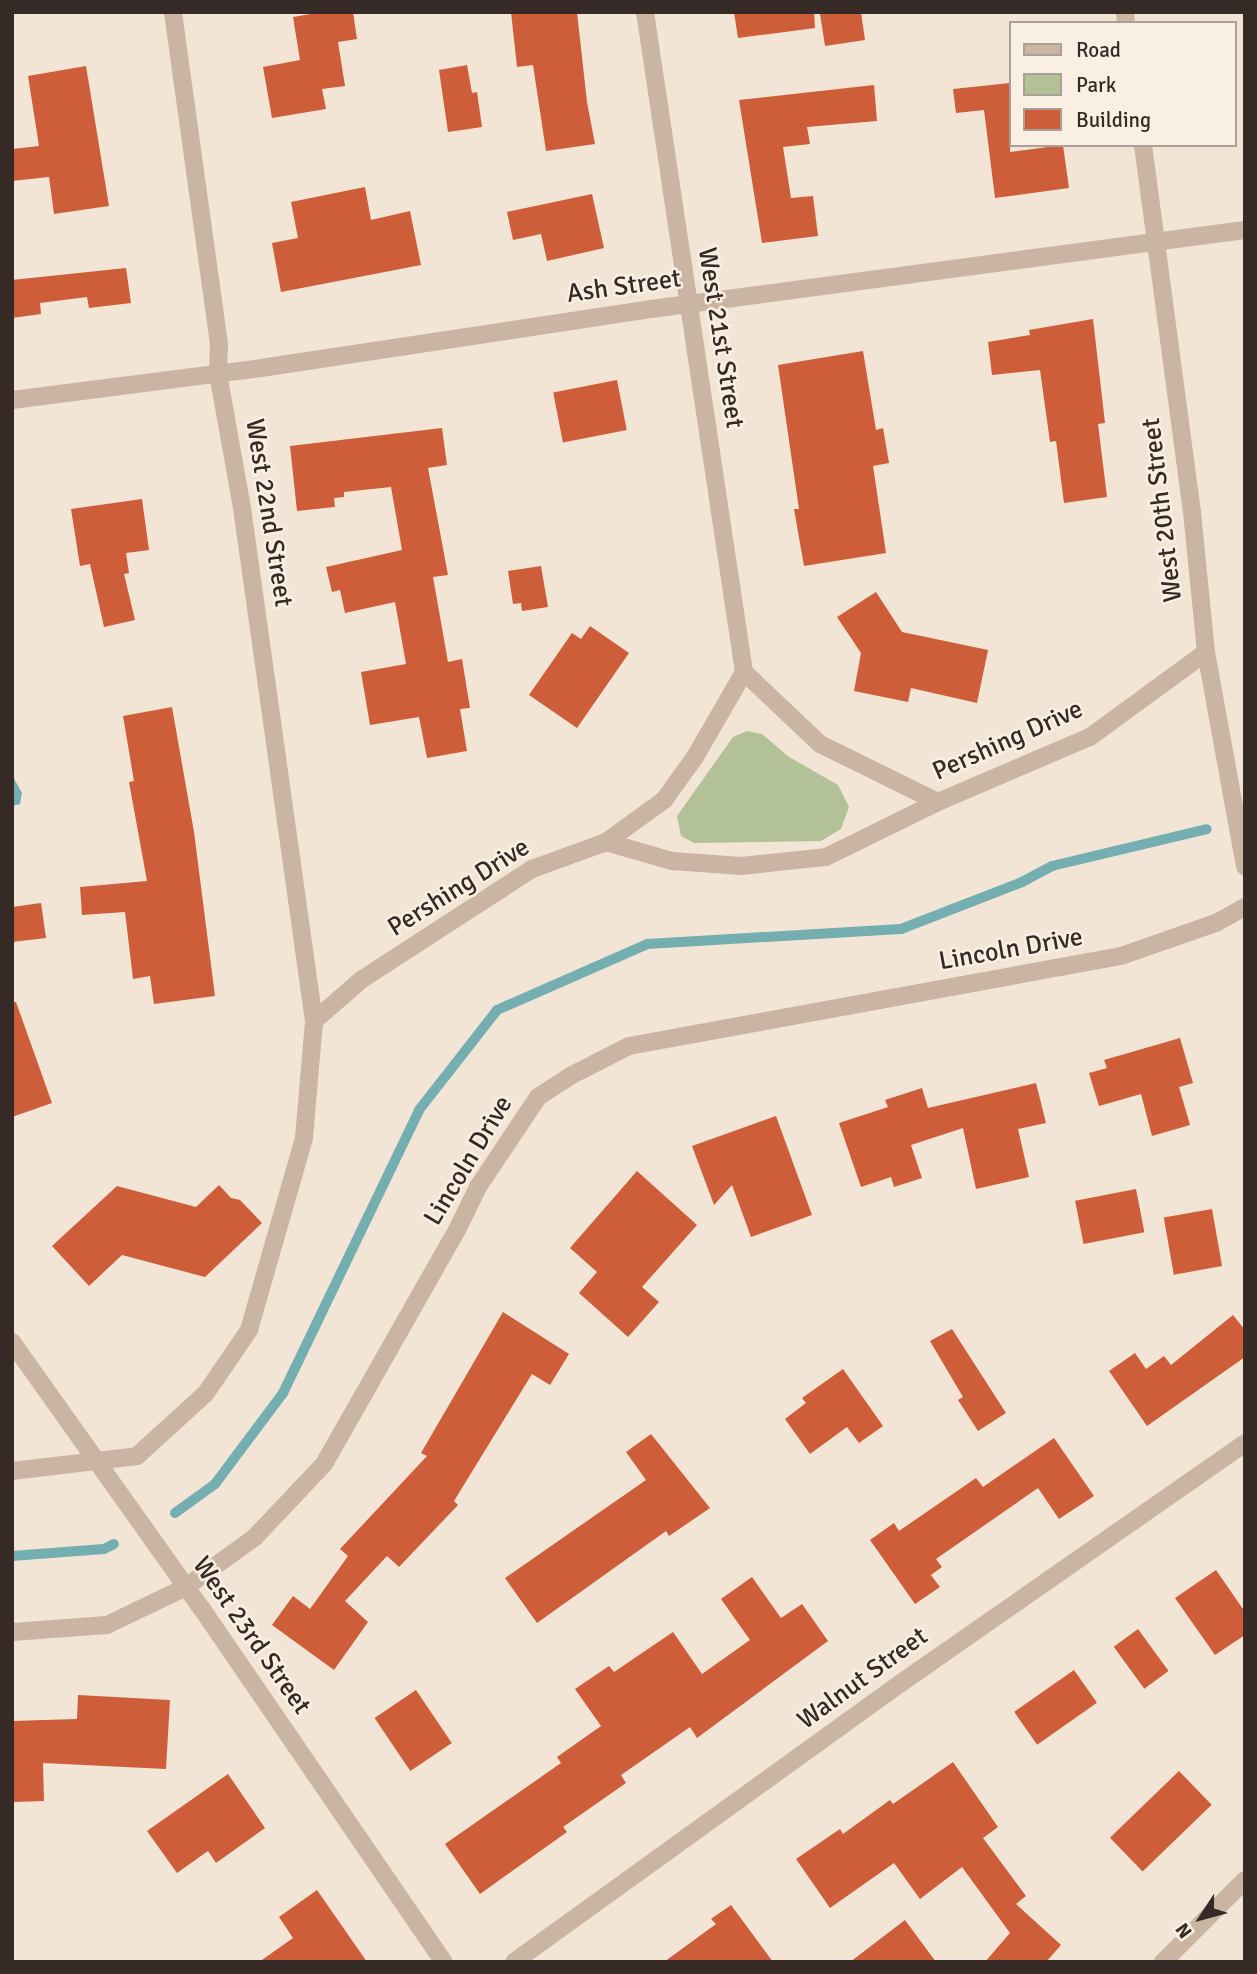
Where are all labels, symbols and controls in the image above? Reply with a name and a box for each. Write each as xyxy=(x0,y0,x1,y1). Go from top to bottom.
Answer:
legend xyxy=(1009,21,1236,147)
text: Road xyxy=(1076,37,1121,63)
text: Park xyxy=(1076,72,1116,98)
text: Building xyxy=(1076,107,1151,133)
street label: West 21st Street xyxy=(690,246,750,430)
street label: Ash Street xyxy=(565,264,683,310)
street label: West 20th Street xyxy=(1136,416,1190,604)
street label: West 22nd Street xyxy=(238,417,298,609)
street label: Pershing Drive xyxy=(928,694,1088,788)
street label: Pershing Drive xyxy=(382,832,536,944)
street label: Lincoln Drive xyxy=(937,922,1085,978)
street label: Lincoln Drive xyxy=(418,1091,520,1231)
street label: West 23rd Street xyxy=(185,1551,317,1721)
street label: Walnut Street xyxy=(792,1621,934,1737)
north arrow xyxy=(1166,1883,1236,1953)
text: N xyxy=(1170,1918,1198,1943)

